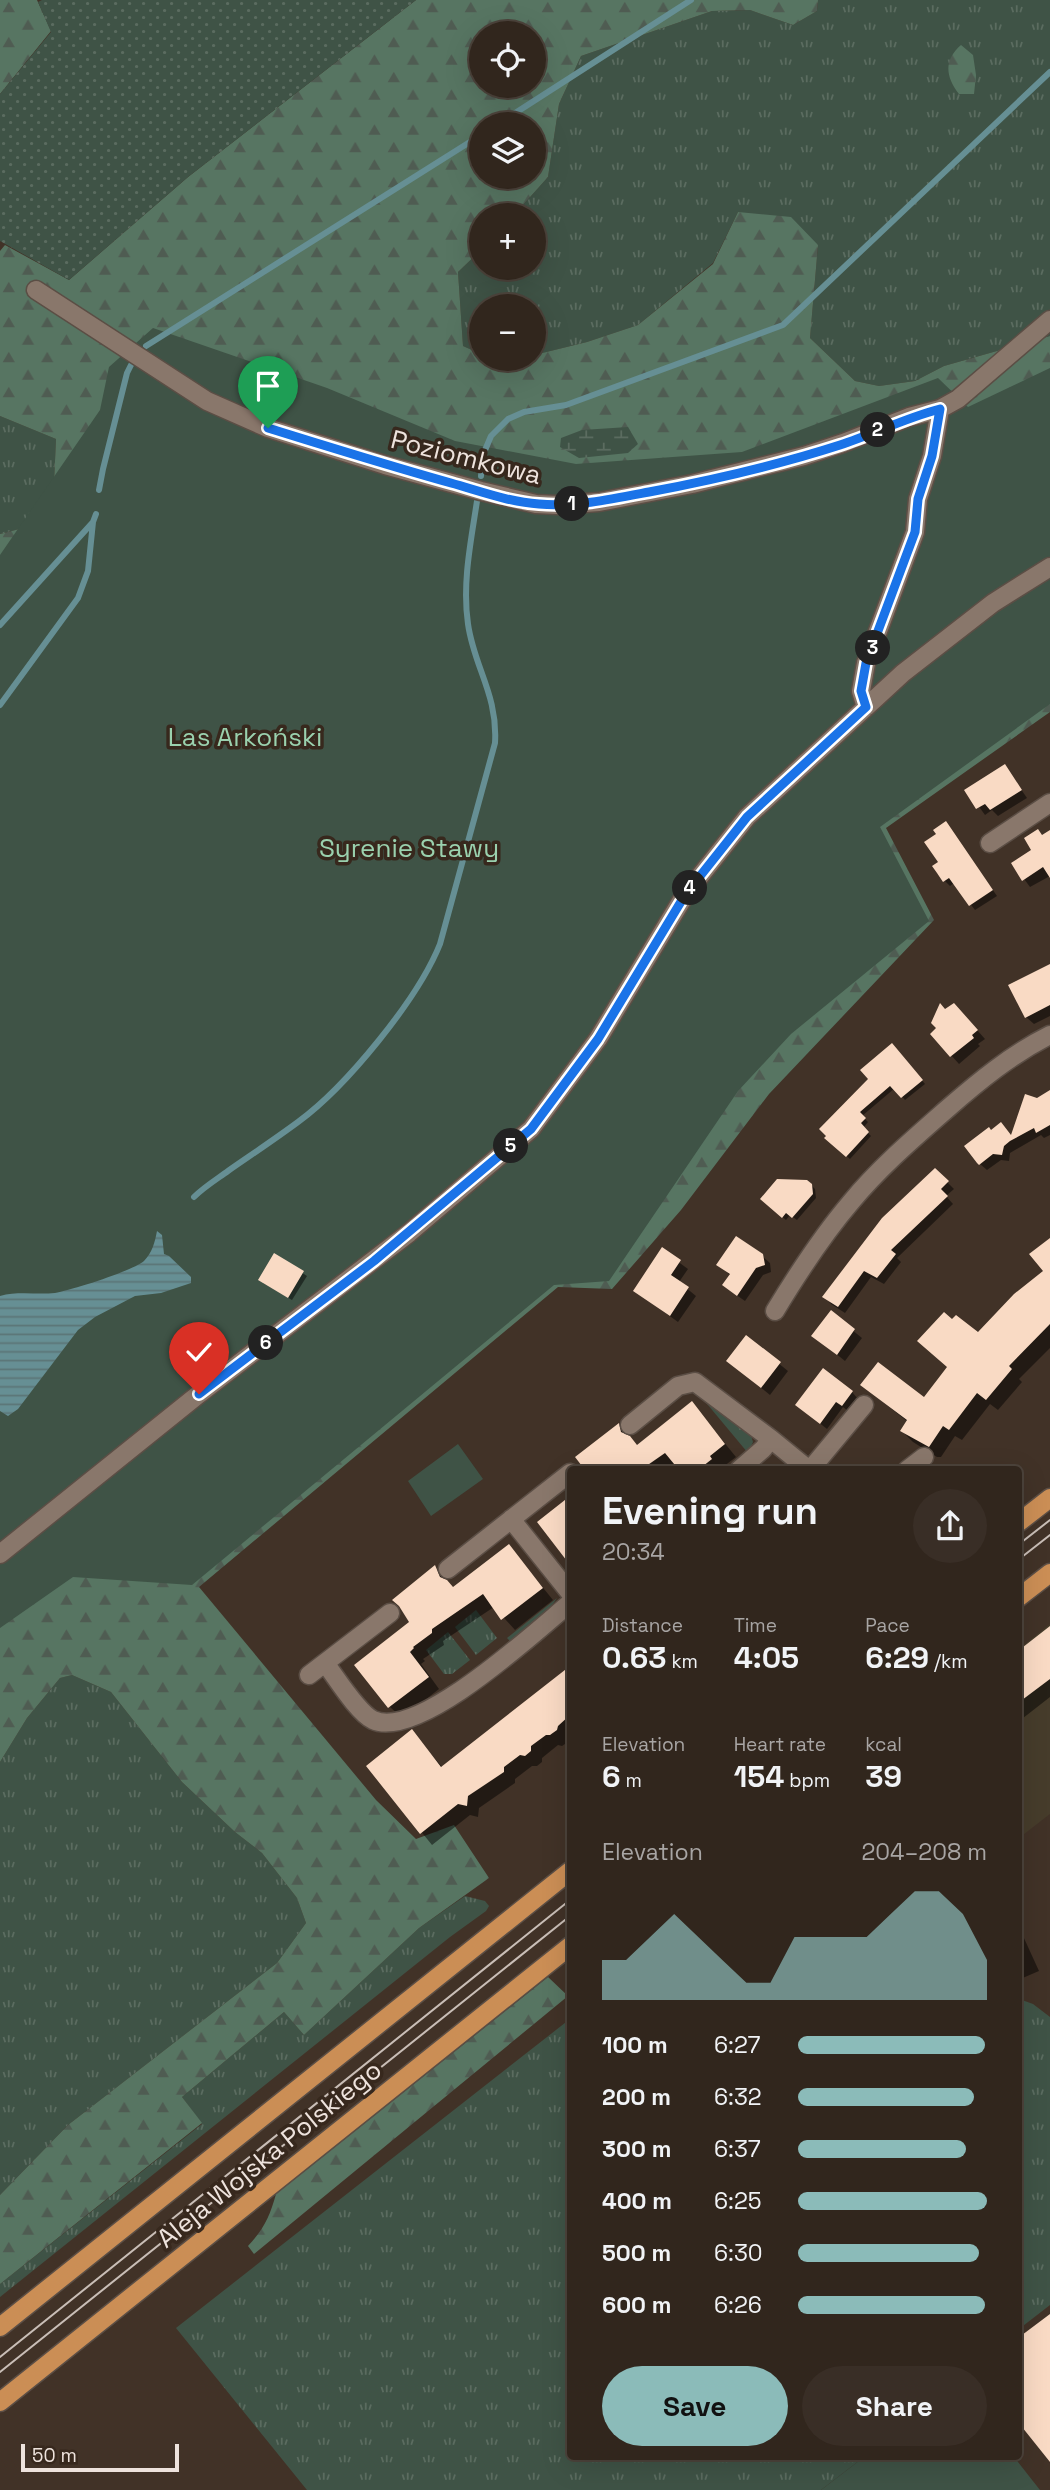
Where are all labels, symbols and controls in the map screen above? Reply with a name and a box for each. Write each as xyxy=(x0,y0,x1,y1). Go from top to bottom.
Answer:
map controls xyxy=(469,21,546,371)
button: locate xyxy=(469,21,546,98)
button: layers xyxy=(469,112,546,189)
button: + xyxy=(469,203,546,280)
button: − xyxy=(469,294,546,371)
pin xyxy=(238,356,298,428)
icon: arrive xyxy=(249,367,287,405)
pin: 2 xyxy=(860,412,896,448)
text: 2 xyxy=(872,417,883,442)
street label: Poziomkowa xyxy=(387,422,545,492)
pin: 1 xyxy=(554,486,590,522)
text: 1 xyxy=(567,491,576,516)
pin: 3 xyxy=(856,630,890,666)
text: 3 xyxy=(867,635,878,660)
park label: Las Arkoński xyxy=(168,720,322,754)
park label: Syrenie Stawy xyxy=(319,831,499,865)
pin: 4 xyxy=(672,870,708,906)
text: 4 xyxy=(683,875,696,900)
pin: 5 xyxy=(494,1128,528,1164)
text: 5 xyxy=(505,1133,516,1158)
pin xyxy=(169,1322,229,1394)
pin: 6 xyxy=(248,1326,284,1360)
text: 6 xyxy=(260,1330,271,1355)
icon: check xyxy=(180,1333,218,1371)
text: Evening run xyxy=(602,1487,818,1535)
button: share xyxy=(913,1489,987,1563)
text: 20:34 xyxy=(602,1537,665,1567)
text: Distance xyxy=(602,1613,683,1638)
text: Time xyxy=(734,1613,777,1638)
text: Pace xyxy=(865,1613,910,1638)
text: 0.63 xyxy=(602,1638,667,1677)
text: 4:05 xyxy=(734,1638,799,1677)
text: 6:29 xyxy=(865,1638,929,1677)
text: km xyxy=(667,1649,698,1674)
text: /km xyxy=(929,1649,968,1674)
text: Elevation xyxy=(602,1732,685,1757)
text: Heart rate xyxy=(734,1732,826,1757)
text: kcal xyxy=(865,1732,902,1757)
text: 6 xyxy=(602,1757,621,1796)
text: 154 xyxy=(734,1757,784,1796)
text: 39 xyxy=(865,1757,902,1796)
text: m xyxy=(621,1768,642,1793)
text: bpm xyxy=(784,1768,830,1793)
text: Elevation xyxy=(602,1837,703,1867)
text: 204–208 m xyxy=(861,1837,987,1867)
text: 100 m xyxy=(602,2030,668,2060)
text: 6:27 xyxy=(714,2030,761,2060)
street label: Aleja Wojska Polskiego xyxy=(150,2053,388,2255)
text: 200 m xyxy=(602,2082,671,2112)
text: 6:32 xyxy=(714,2082,762,2112)
text: 300 m xyxy=(602,2134,671,2164)
text: 6:37 xyxy=(714,2134,761,2164)
text: 400 m xyxy=(602,2186,672,2216)
text: 6:25 xyxy=(714,2186,762,2216)
text: 500 m xyxy=(602,2238,671,2268)
text: 6:30 xyxy=(714,2238,763,2268)
text: 600 m xyxy=(602,2290,672,2320)
text: 6:26 xyxy=(714,2290,762,2320)
button: Save xyxy=(602,2366,788,2446)
button: Share xyxy=(802,2366,987,2446)
scale bar xyxy=(21,2441,178,2473)
text: 50 m xyxy=(32,2443,77,2468)

